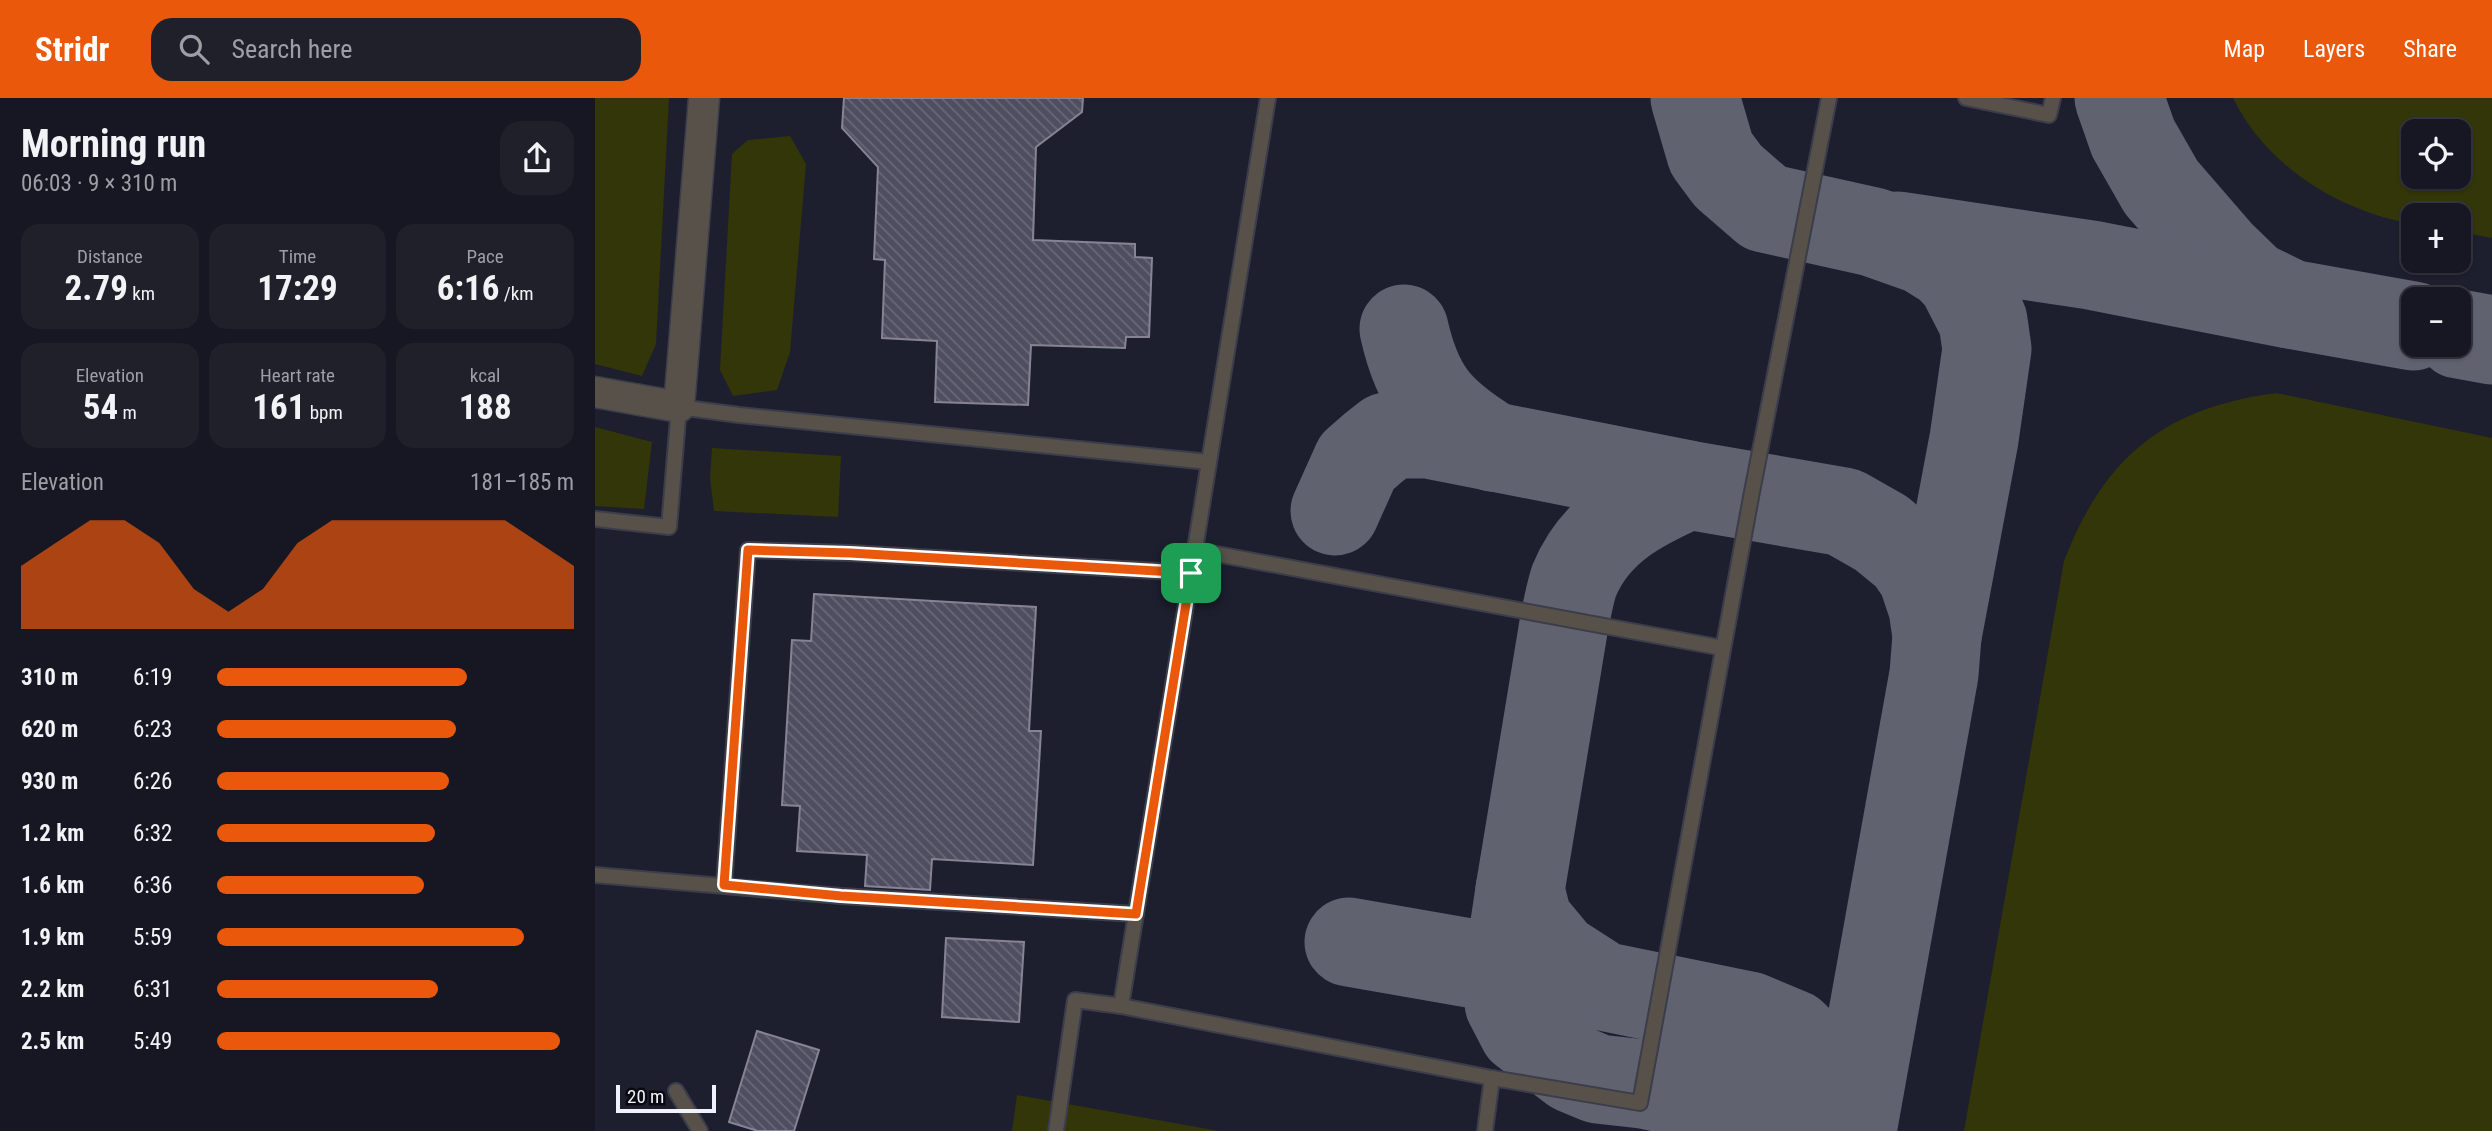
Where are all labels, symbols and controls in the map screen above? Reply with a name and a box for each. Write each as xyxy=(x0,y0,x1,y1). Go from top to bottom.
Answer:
search box xyxy=(151,18,641,81)
text: Stridr xyxy=(35,30,109,69)
icon: search xyxy=(175,30,213,68)
text: Search here xyxy=(231,34,352,64)
text: Map xyxy=(2224,35,2265,63)
text: Layers xyxy=(2303,35,2365,63)
text: Share xyxy=(2403,35,2457,63)
map controls xyxy=(2401,119,2471,357)
button: locate xyxy=(2401,119,2471,189)
button: share xyxy=(500,121,574,195)
text: Morning run xyxy=(21,122,206,166)
text: 06:03 · 9 × 310 m xyxy=(21,170,177,197)
button: + xyxy=(2401,203,2471,273)
text: Distance xyxy=(77,245,143,268)
text: Time xyxy=(279,245,316,268)
text: Pace xyxy=(467,245,504,268)
text: 2.79 xyxy=(65,268,128,309)
text: 17:29 xyxy=(257,268,338,309)
text: 6:16 xyxy=(437,268,499,309)
text: km xyxy=(128,282,155,305)
text: /km xyxy=(499,282,534,305)
button: − xyxy=(2401,287,2471,357)
text: Elevation xyxy=(76,364,144,387)
text: Heart rate xyxy=(260,364,335,387)
text: kcal xyxy=(470,364,500,387)
text: 54 xyxy=(83,387,118,428)
text: 161 xyxy=(252,387,305,428)
text: 188 xyxy=(459,387,512,428)
text: m xyxy=(118,401,137,424)
text: bpm xyxy=(305,401,343,424)
text: Elevation xyxy=(21,469,104,496)
text: 181–185 m xyxy=(470,469,574,496)
pin xyxy=(1161,543,1221,603)
icon: arrive xyxy=(1172,554,1210,592)
text: 310 m xyxy=(21,664,78,691)
text: 6:19 xyxy=(133,664,172,691)
text: 620 m xyxy=(21,716,78,743)
text: 6:23 xyxy=(133,716,172,743)
text: 930 m xyxy=(21,768,78,795)
text: 6:26 xyxy=(133,768,172,795)
text: 1.2 km xyxy=(21,820,84,847)
text: 6:32 xyxy=(133,820,172,847)
text: 1.6 km xyxy=(21,872,84,899)
text: 6:36 xyxy=(133,872,172,899)
text: 1.9 km xyxy=(21,924,84,951)
text: 5:59 xyxy=(133,924,172,951)
text: 2.2 km xyxy=(21,976,84,1003)
text: 6:31 xyxy=(133,976,172,1003)
text: 2.5 km xyxy=(21,1028,84,1055)
text: 5:49 xyxy=(133,1028,172,1055)
scale bar xyxy=(616,1082,716,1114)
text: 20 m xyxy=(627,1085,664,1108)

